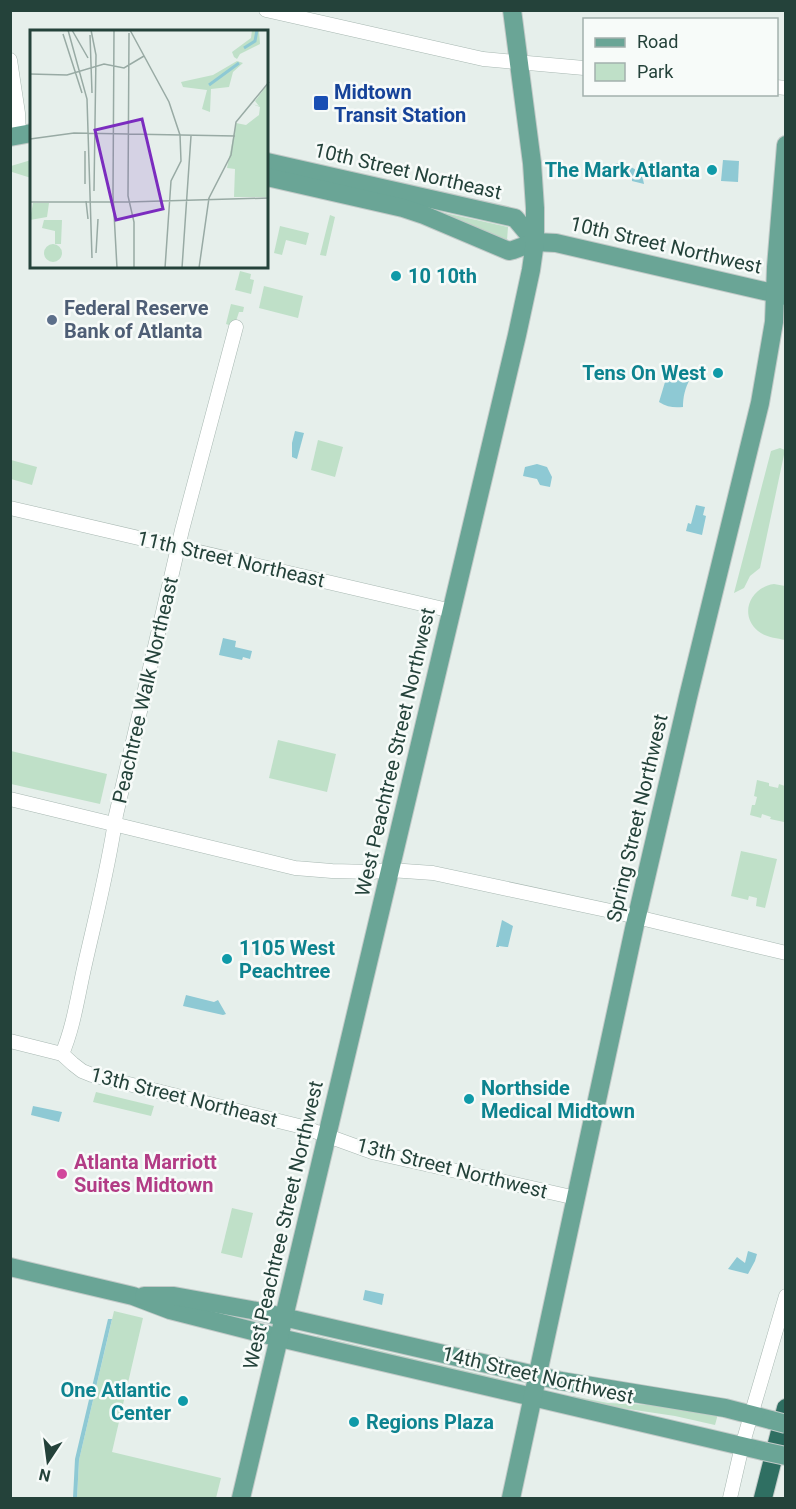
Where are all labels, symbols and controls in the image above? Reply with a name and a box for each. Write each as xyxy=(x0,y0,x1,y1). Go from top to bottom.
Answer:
legend xyxy=(583,18,778,96)
inset map xyxy=(30,30,268,268)
text: Road xyxy=(637,31,678,52)
text: Park xyxy=(637,61,674,82)
place label: Midtown Transit Station xyxy=(334,80,466,127)
marker: Midtown Transit Station xyxy=(312,94,330,112)
street label: 10th Street Northeast xyxy=(312,138,504,204)
place label: The Mark Atlanta xyxy=(545,158,700,182)
marker: The Mark Atlanta xyxy=(705,163,719,177)
street label: 10th Street Northwest xyxy=(568,211,764,279)
place label: 10 10th xyxy=(408,264,477,288)
marker: 10 10th xyxy=(389,269,403,283)
place label: Federal Reserve Bank of Atlanta xyxy=(64,296,209,343)
marker: Federal Reserve Bank of Atlanta xyxy=(45,313,59,327)
place label: Tens On West xyxy=(582,361,706,385)
marker: Tens On West xyxy=(711,366,725,380)
street label: 11th Street Northeast xyxy=(135,526,327,592)
street label: Peachtree Walk Northeast xyxy=(107,574,183,806)
street label: West Peachtree Street Northwest xyxy=(350,605,440,899)
street label: Spring Street Northwest xyxy=(601,712,673,924)
place label: 1105 West Peachtree xyxy=(239,936,335,983)
marker: 1105 West Peachtree xyxy=(220,952,234,966)
street label: 13th Street Northeast xyxy=(88,1062,280,1132)
place label: Northside Medical Midtown xyxy=(481,1076,635,1123)
street label: West Peachtree Street Northwest xyxy=(238,1078,328,1372)
marker: Northside Medical Midtown xyxy=(462,1092,476,1106)
street label: 13th Street Northwest xyxy=(354,1133,550,1203)
place label: Atlanta Marriott Suites Midtown xyxy=(74,1150,217,1197)
marker: Atlanta Marriott Suites Midtown xyxy=(55,1167,69,1181)
street label: 14th Street Northwest xyxy=(440,1341,636,1409)
place label: One Atlantic Center xyxy=(61,1378,172,1425)
marker: One Atlantic Center xyxy=(176,1394,190,1408)
place label: Regions Plaza xyxy=(366,1410,494,1434)
marker: Regions Plaza xyxy=(347,1415,361,1429)
north arrow xyxy=(18,1431,78,1491)
text: N xyxy=(37,1465,52,1486)

